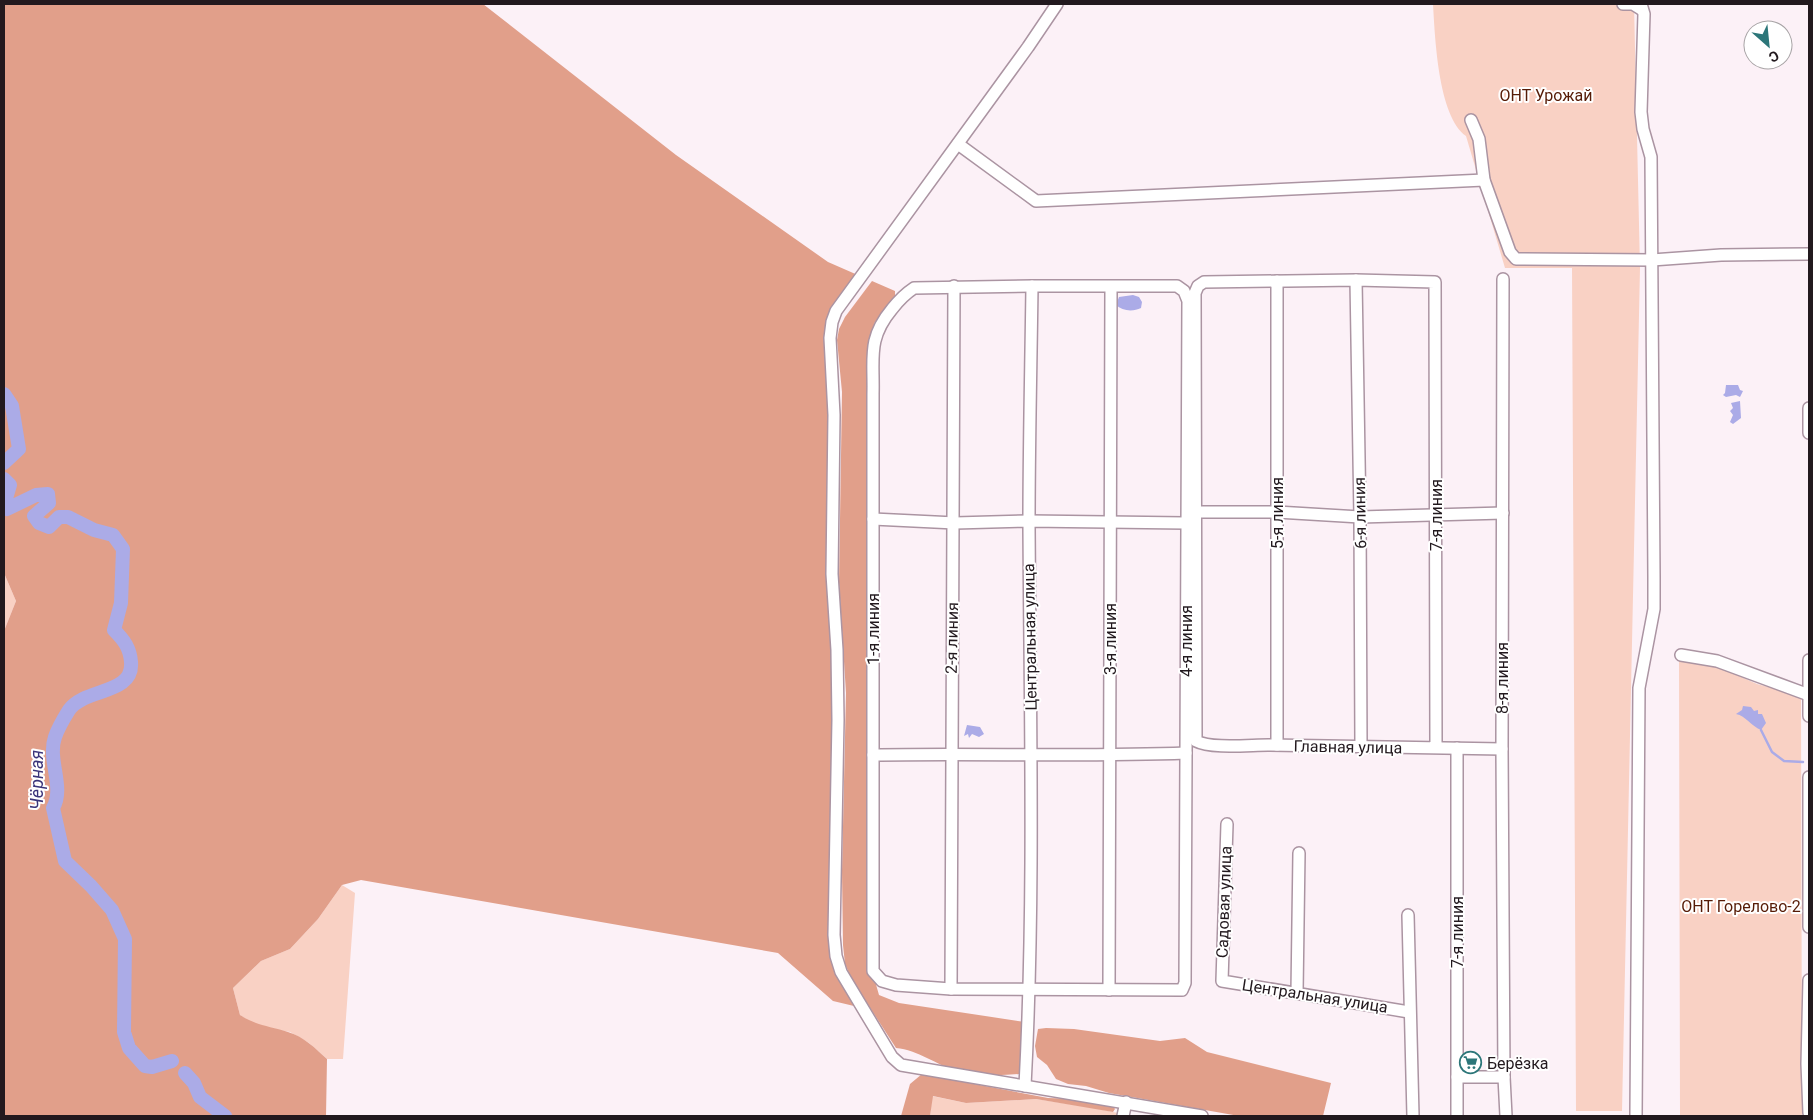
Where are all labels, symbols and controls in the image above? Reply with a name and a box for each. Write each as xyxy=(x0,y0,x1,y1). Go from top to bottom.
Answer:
north arrow xyxy=(1743,20,1793,70)
text: С xyxy=(1766,47,1782,66)
park label: ОНТ Урожай xyxy=(1500,86,1592,105)
street label: 5-я линия xyxy=(1268,477,1287,549)
street label: 6-я линия xyxy=(1350,477,1370,549)
street label: 7-я линия xyxy=(1427,479,1446,551)
street label: Центральная улица xyxy=(1019,563,1041,711)
street label: 1-я линия xyxy=(864,593,883,665)
street label: 2-я линия xyxy=(942,602,962,674)
street label: 3-я линия xyxy=(1101,603,1120,675)
street label: 4-я линия xyxy=(1177,605,1196,677)
street label: 8-я линия xyxy=(1493,642,1512,714)
street label: Главная улица xyxy=(1293,737,1403,757)
water label: Чёрная xyxy=(26,750,47,810)
street label: Садовая улица xyxy=(1213,845,1235,959)
street label: 7-я линия xyxy=(1448,896,1467,968)
park label: ОНТ Горелово-2 xyxy=(1681,897,1801,916)
street label: Центральная улица xyxy=(1241,975,1389,1017)
supermarket icon: Берёзка xyxy=(1459,1051,1483,1075)
place label: Берёзка xyxy=(1487,1054,1549,1073)

